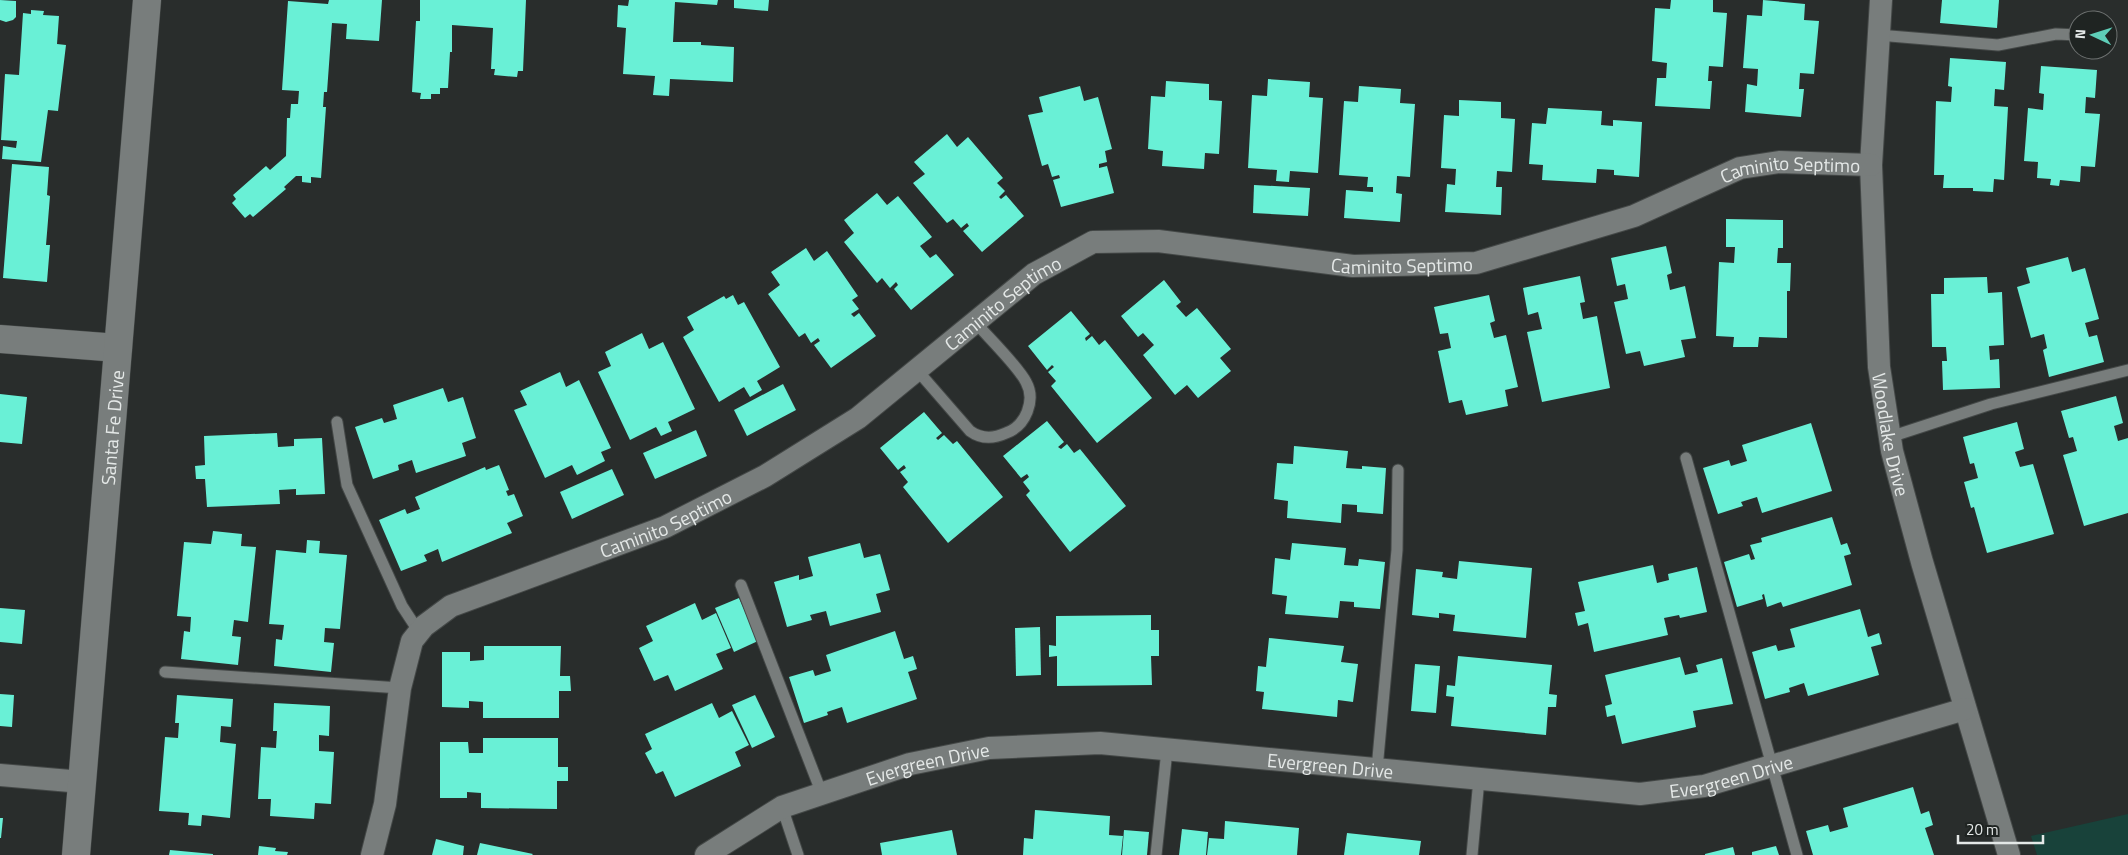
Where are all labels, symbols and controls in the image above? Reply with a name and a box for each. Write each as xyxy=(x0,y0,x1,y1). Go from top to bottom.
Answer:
north arrow xyxy=(2068,10,2118,60)
text: N xyxy=(2069,28,2090,40)
street label: Caminito Septimo xyxy=(1715,148,1861,190)
street label: Caminito Septimo xyxy=(937,248,1066,357)
street label: Caminito Septimo xyxy=(1329,249,1473,281)
street label: Santa Fe Drive xyxy=(92,369,131,486)
street label: Woodlake Drive xyxy=(1866,371,1918,499)
street label: Caminito Septimo xyxy=(595,481,737,564)
street label: Evergreen Drive xyxy=(862,734,992,792)
street label: Evergreen Drive xyxy=(1266,744,1395,785)
street label: Evergreen Drive xyxy=(1668,746,1796,805)
scale bar xyxy=(1958,812,2043,844)
text: 20 m xyxy=(1966,818,1999,841)

